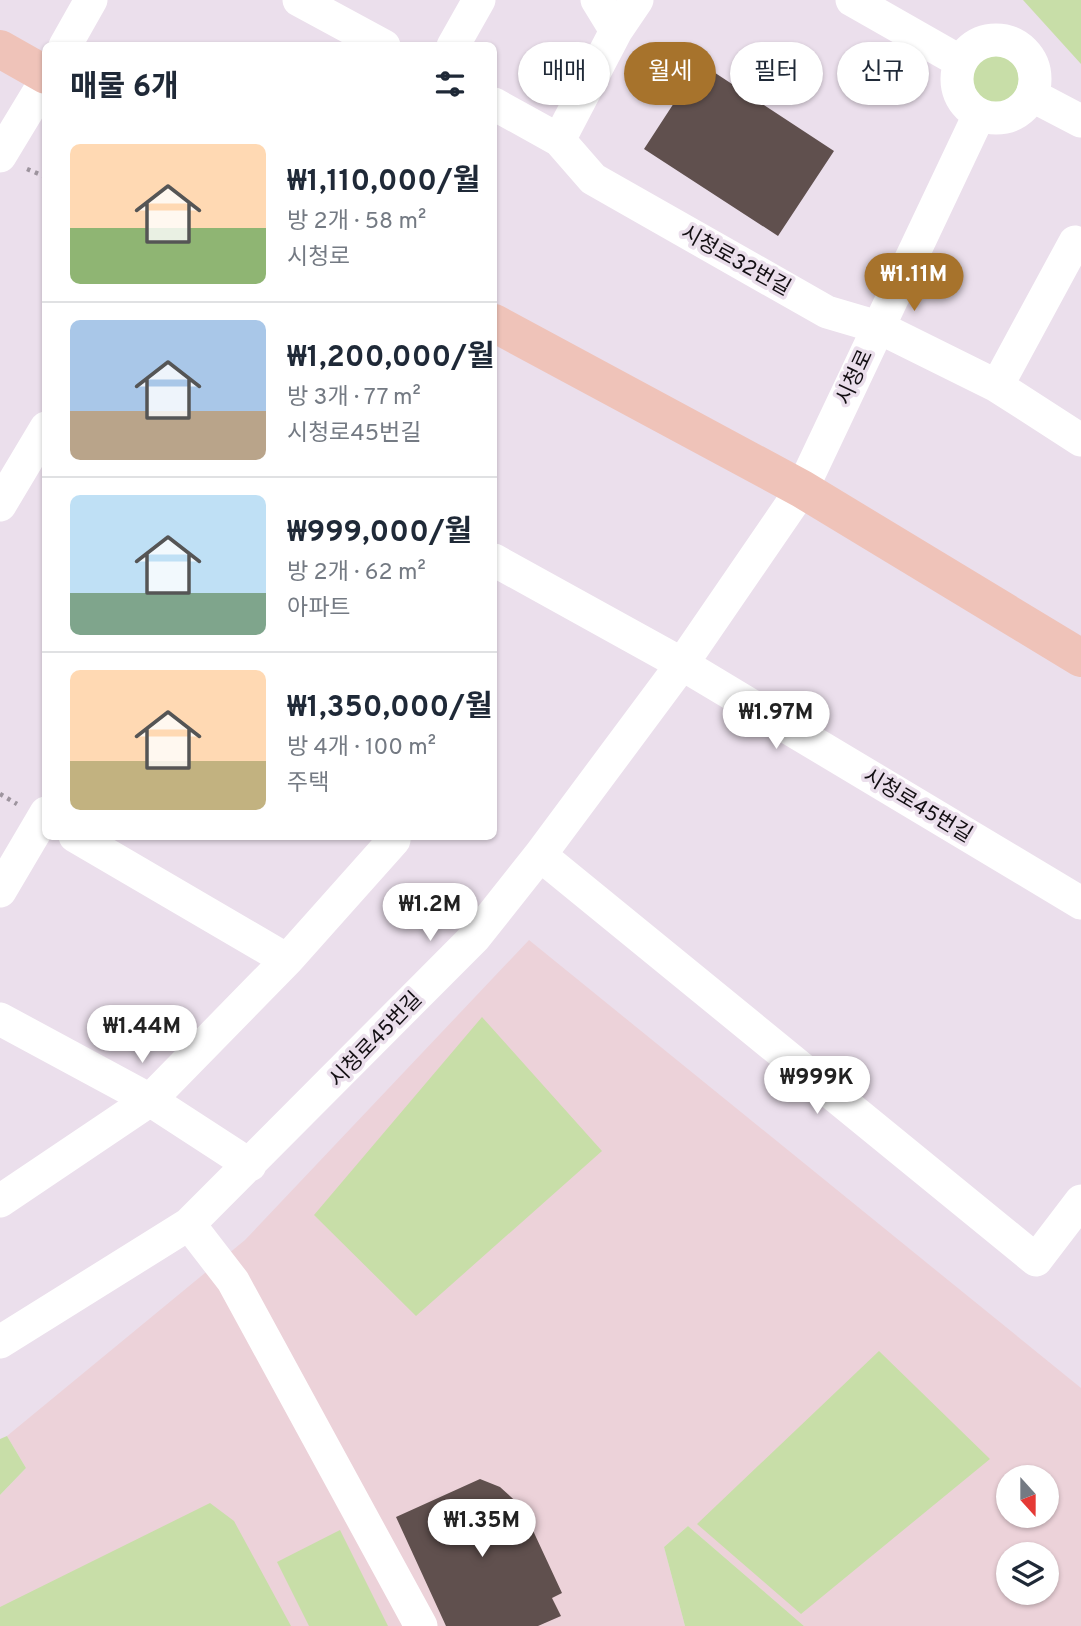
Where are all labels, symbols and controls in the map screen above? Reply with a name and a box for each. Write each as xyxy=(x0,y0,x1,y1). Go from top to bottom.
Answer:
chip: 매매 xyxy=(518,42,610,105)
chip: 월세 xyxy=(624,42,716,105)
chip: 필터 xyxy=(730,42,823,105)
chip: 신규 xyxy=(837,42,929,105)
icon: filters xyxy=(431,65,469,103)
text: 매물 6개 xyxy=(70,70,179,107)
text: ₩1,110,000/월 xyxy=(287,164,480,201)
icon: home xyxy=(126,172,210,256)
text: 방 2개 · 58 m² xyxy=(287,208,426,237)
street label: 시청로32번길 xyxy=(676,220,795,303)
text: 시청로 xyxy=(287,244,350,273)
pin: ₩1.11M xyxy=(857,254,971,313)
text: ₩1.11M xyxy=(881,261,947,290)
text: ₩1,200,000/월 xyxy=(287,340,495,377)
street label: 시청로 xyxy=(831,346,880,410)
icon: home xyxy=(126,348,210,432)
text: 방 3개 · 77 m² xyxy=(287,384,421,413)
text: 시청로45번길 xyxy=(287,420,421,449)
text: ₩999,000/월 xyxy=(287,515,472,552)
icon: home xyxy=(126,523,210,607)
text: 방 2개 · 62 m² xyxy=(287,559,426,588)
text: 아파트 xyxy=(287,595,350,624)
text: ₩1,350,000/월 xyxy=(287,690,493,727)
pin: ₩1.97M xyxy=(719,692,833,751)
icon: home xyxy=(126,698,210,782)
text: ₩1.97M xyxy=(739,699,813,728)
text: 방 4개 · 100 m² xyxy=(287,734,436,763)
street label: 시청로45번길 xyxy=(858,763,977,849)
text: 주택 xyxy=(287,770,329,799)
pin: ₩1.2M xyxy=(381,884,479,943)
text: ₩1.2M xyxy=(399,891,461,920)
street label: 시청로45번길 xyxy=(324,987,428,1094)
pin: ₩1.44M xyxy=(85,1006,199,1065)
text: ₩1.44M xyxy=(103,1013,181,1042)
pin: ₩999K xyxy=(768,1056,866,1116)
text: ₩999K xyxy=(780,1064,854,1093)
north arrow xyxy=(996,1465,1059,1528)
map controls xyxy=(996,1465,1059,1605)
pin: ₩1.35M xyxy=(425,1500,539,1559)
text: ₩1.35M xyxy=(444,1507,520,1536)
button: layers xyxy=(996,1542,1059,1605)

